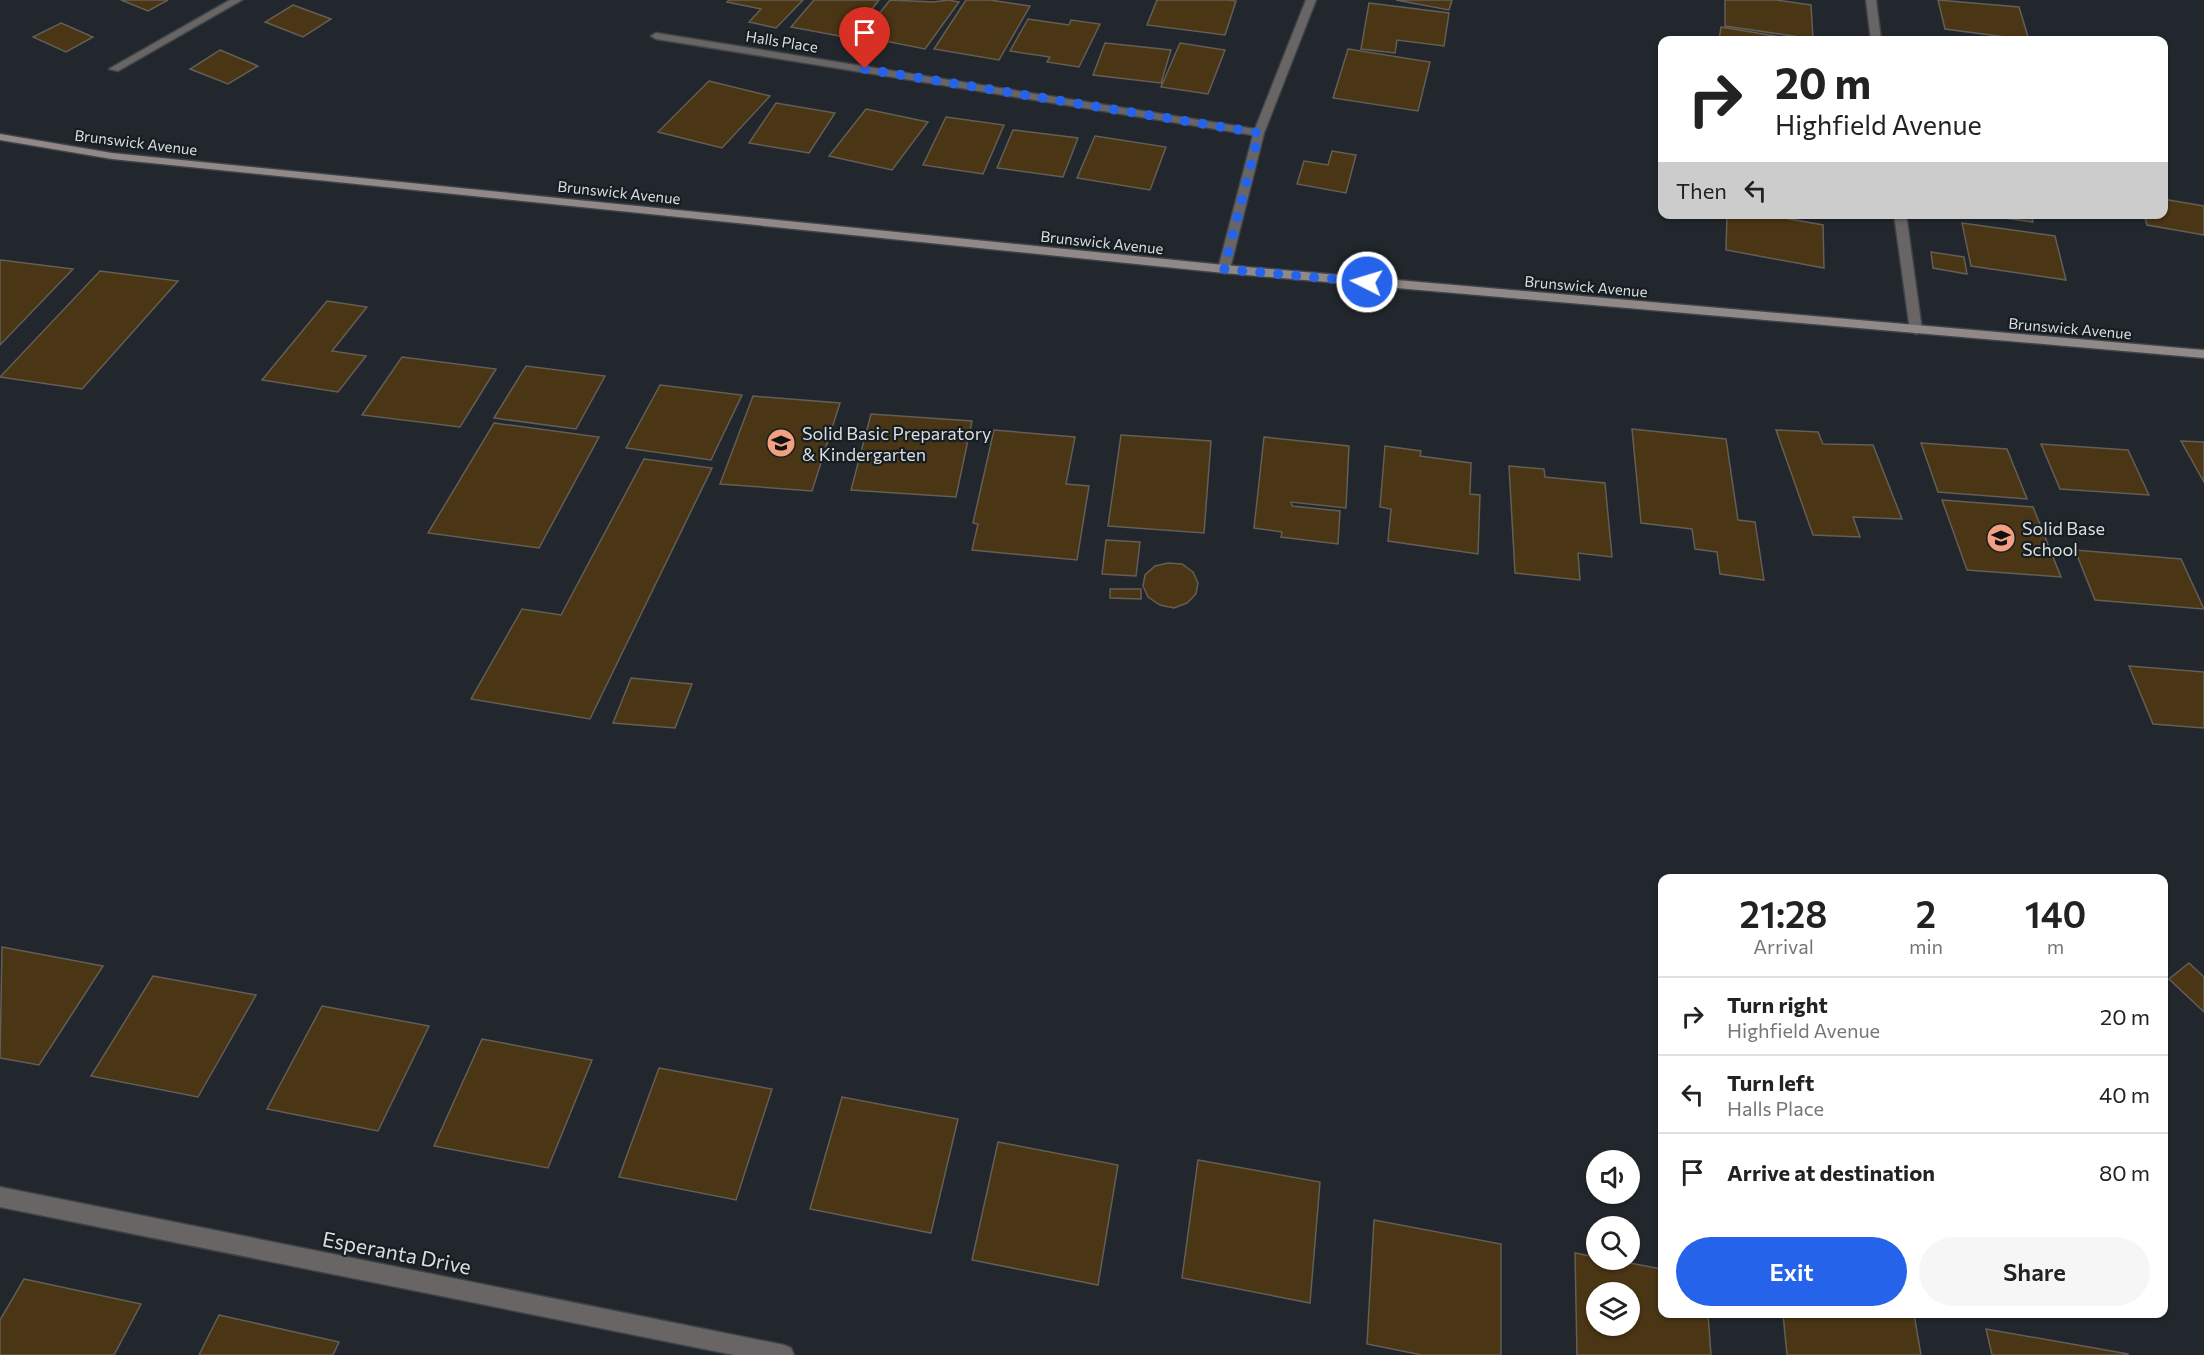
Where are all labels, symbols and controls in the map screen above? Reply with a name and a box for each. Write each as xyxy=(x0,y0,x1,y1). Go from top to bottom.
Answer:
pin xyxy=(839,7,890,69)
icon: arrive xyxy=(848,16,881,49)
street label: Halls Place xyxy=(745,26,819,56)
text: 20 m xyxy=(1775,56,1871,108)
icon: right xyxy=(1676,60,1754,138)
text: Highfield Avenue xyxy=(1775,108,1982,141)
street label: Brunswick Avenue xyxy=(74,126,199,158)
icon: left xyxy=(1739,174,1772,207)
street label: Brunswick Avenue xyxy=(557,177,681,207)
text: Then xyxy=(1676,177,1727,204)
street label: Brunswick Avenue xyxy=(1040,227,1164,257)
position arrow xyxy=(1335,250,1399,314)
street label: Brunswick Avenue xyxy=(1524,272,1648,300)
street label: Brunswick Avenue xyxy=(2008,314,2132,342)
place label: Solid Basic Preparatory & Kindergarten xyxy=(802,422,991,465)
school or university icon: Solid Basic Preparatory & Kindergarten xyxy=(765,427,797,459)
place label: Solid Base School xyxy=(2022,517,2105,560)
school or university icon: Solid Base School xyxy=(1985,522,2017,554)
text: 21:28 xyxy=(1740,891,1827,935)
text: 2 xyxy=(1916,891,1936,935)
text: 140 xyxy=(2025,891,2086,935)
text: Arrival xyxy=(1753,934,1814,958)
text: min xyxy=(1909,934,1943,958)
text: m xyxy=(2047,934,2064,958)
text: Turn right xyxy=(1727,991,1828,1018)
icon: right xyxy=(1676,1000,1709,1033)
text: 20 m xyxy=(2100,1003,2150,1030)
text: Highfield Avenue xyxy=(1727,1018,1880,1042)
text: Turn left xyxy=(1727,1069,1814,1096)
icon: left xyxy=(1676,1078,1709,1111)
text: 40 m xyxy=(2099,1081,2150,1108)
text: Halls Place xyxy=(1727,1096,1824,1120)
map controls xyxy=(1586,1150,1640,1336)
button: sound xyxy=(1586,1150,1640,1204)
icon: arrive xyxy=(1676,1156,1709,1189)
text: Arrive at destination xyxy=(1727,1159,1935,1186)
text: 80 m xyxy=(2099,1159,2150,1186)
button: search xyxy=(1586,1216,1640,1270)
street label: Esperanta Drive xyxy=(320,1225,474,1279)
button: Exit xyxy=(1676,1237,1907,1306)
button: Share xyxy=(1919,1237,2150,1306)
button: layers xyxy=(1586,1282,1640,1336)

